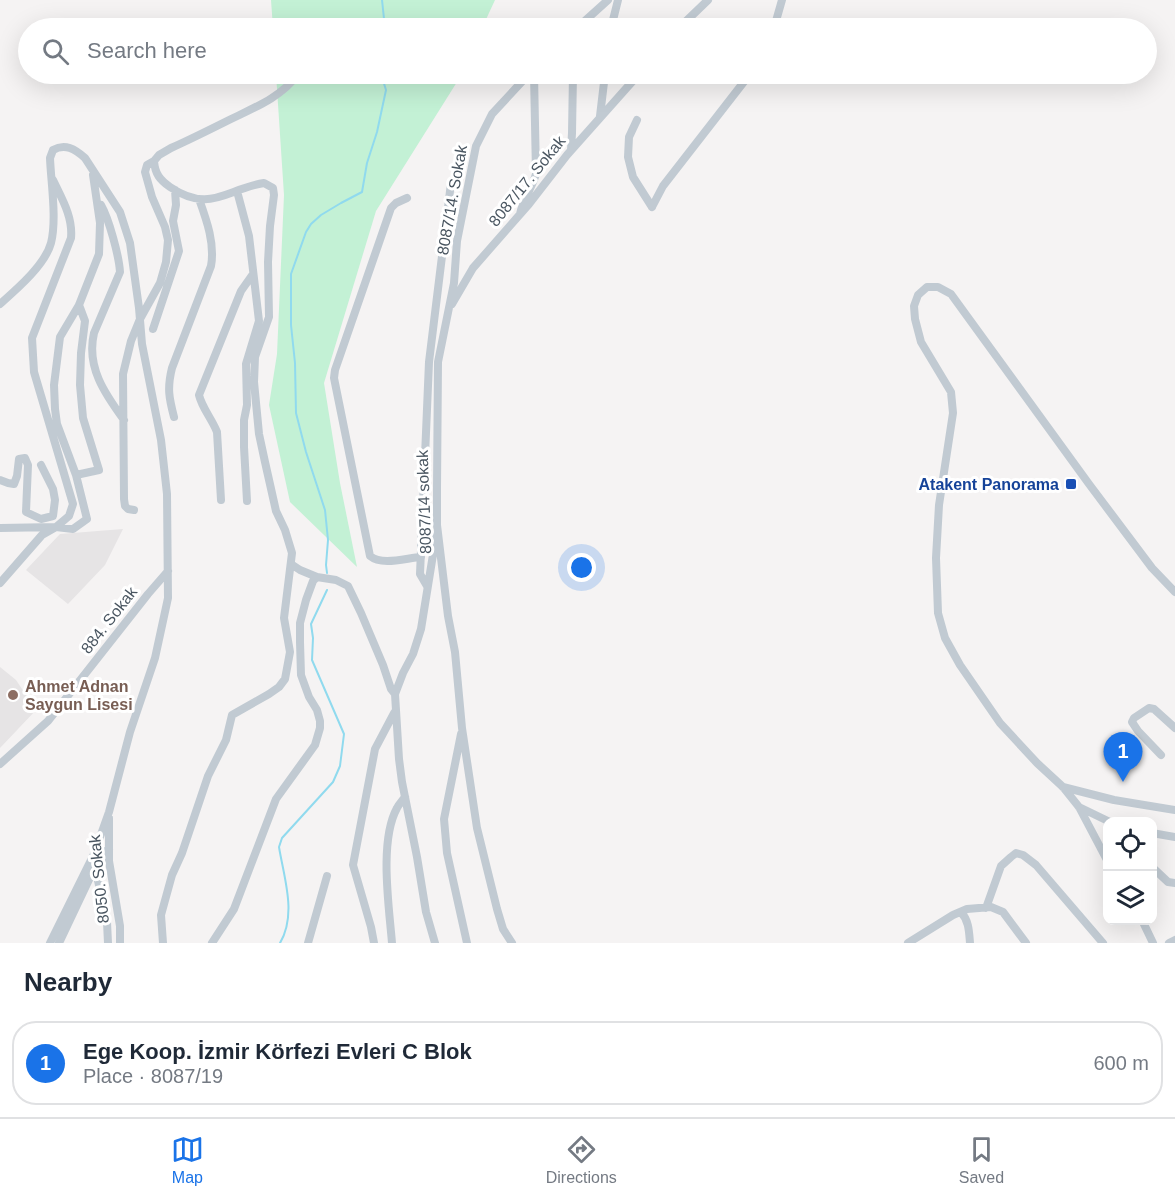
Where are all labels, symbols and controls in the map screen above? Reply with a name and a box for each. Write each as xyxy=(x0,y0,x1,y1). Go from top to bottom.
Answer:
search box xyxy=(18,18,1157,84)
icon: search xyxy=(39,35,72,68)
text: Search here xyxy=(87,38,207,63)
street label: 8087/17. Sokak xyxy=(485,132,569,230)
street label: 8087/14. Sokak xyxy=(434,143,470,256)
street label: 8087/14 sokak xyxy=(414,449,434,554)
place label: Atakent Panorama xyxy=(919,476,1059,493)
marker: Atakent Panorama xyxy=(1064,477,1078,491)
your location xyxy=(567,553,596,582)
street label: 884. Sokak xyxy=(78,582,141,657)
place label: Ahmet Adnan Saygun Lisesi xyxy=(25,678,133,713)
marker: Ahmet Adnan Saygun Lisesi xyxy=(6,688,20,702)
pin: 1 xyxy=(1104,732,1142,782)
map controls xyxy=(1103,817,1157,925)
button: locate xyxy=(1103,817,1157,871)
street label: 8050. Sokak xyxy=(86,833,112,924)
button: layers xyxy=(1103,871,1157,925)
text: Nearby xyxy=(24,967,112,997)
text: Ege Koop. İzmir Körfezi Evleri C Blok xyxy=(83,1039,472,1064)
text: 1 xyxy=(40,1052,51,1074)
text: 600 m xyxy=(1093,1052,1149,1074)
text: Place · 8087/19 xyxy=(83,1065,223,1087)
tab: Map xyxy=(171,1133,204,1187)
tab: Directions xyxy=(546,1133,617,1187)
tab: Saved xyxy=(959,1133,1004,1187)

